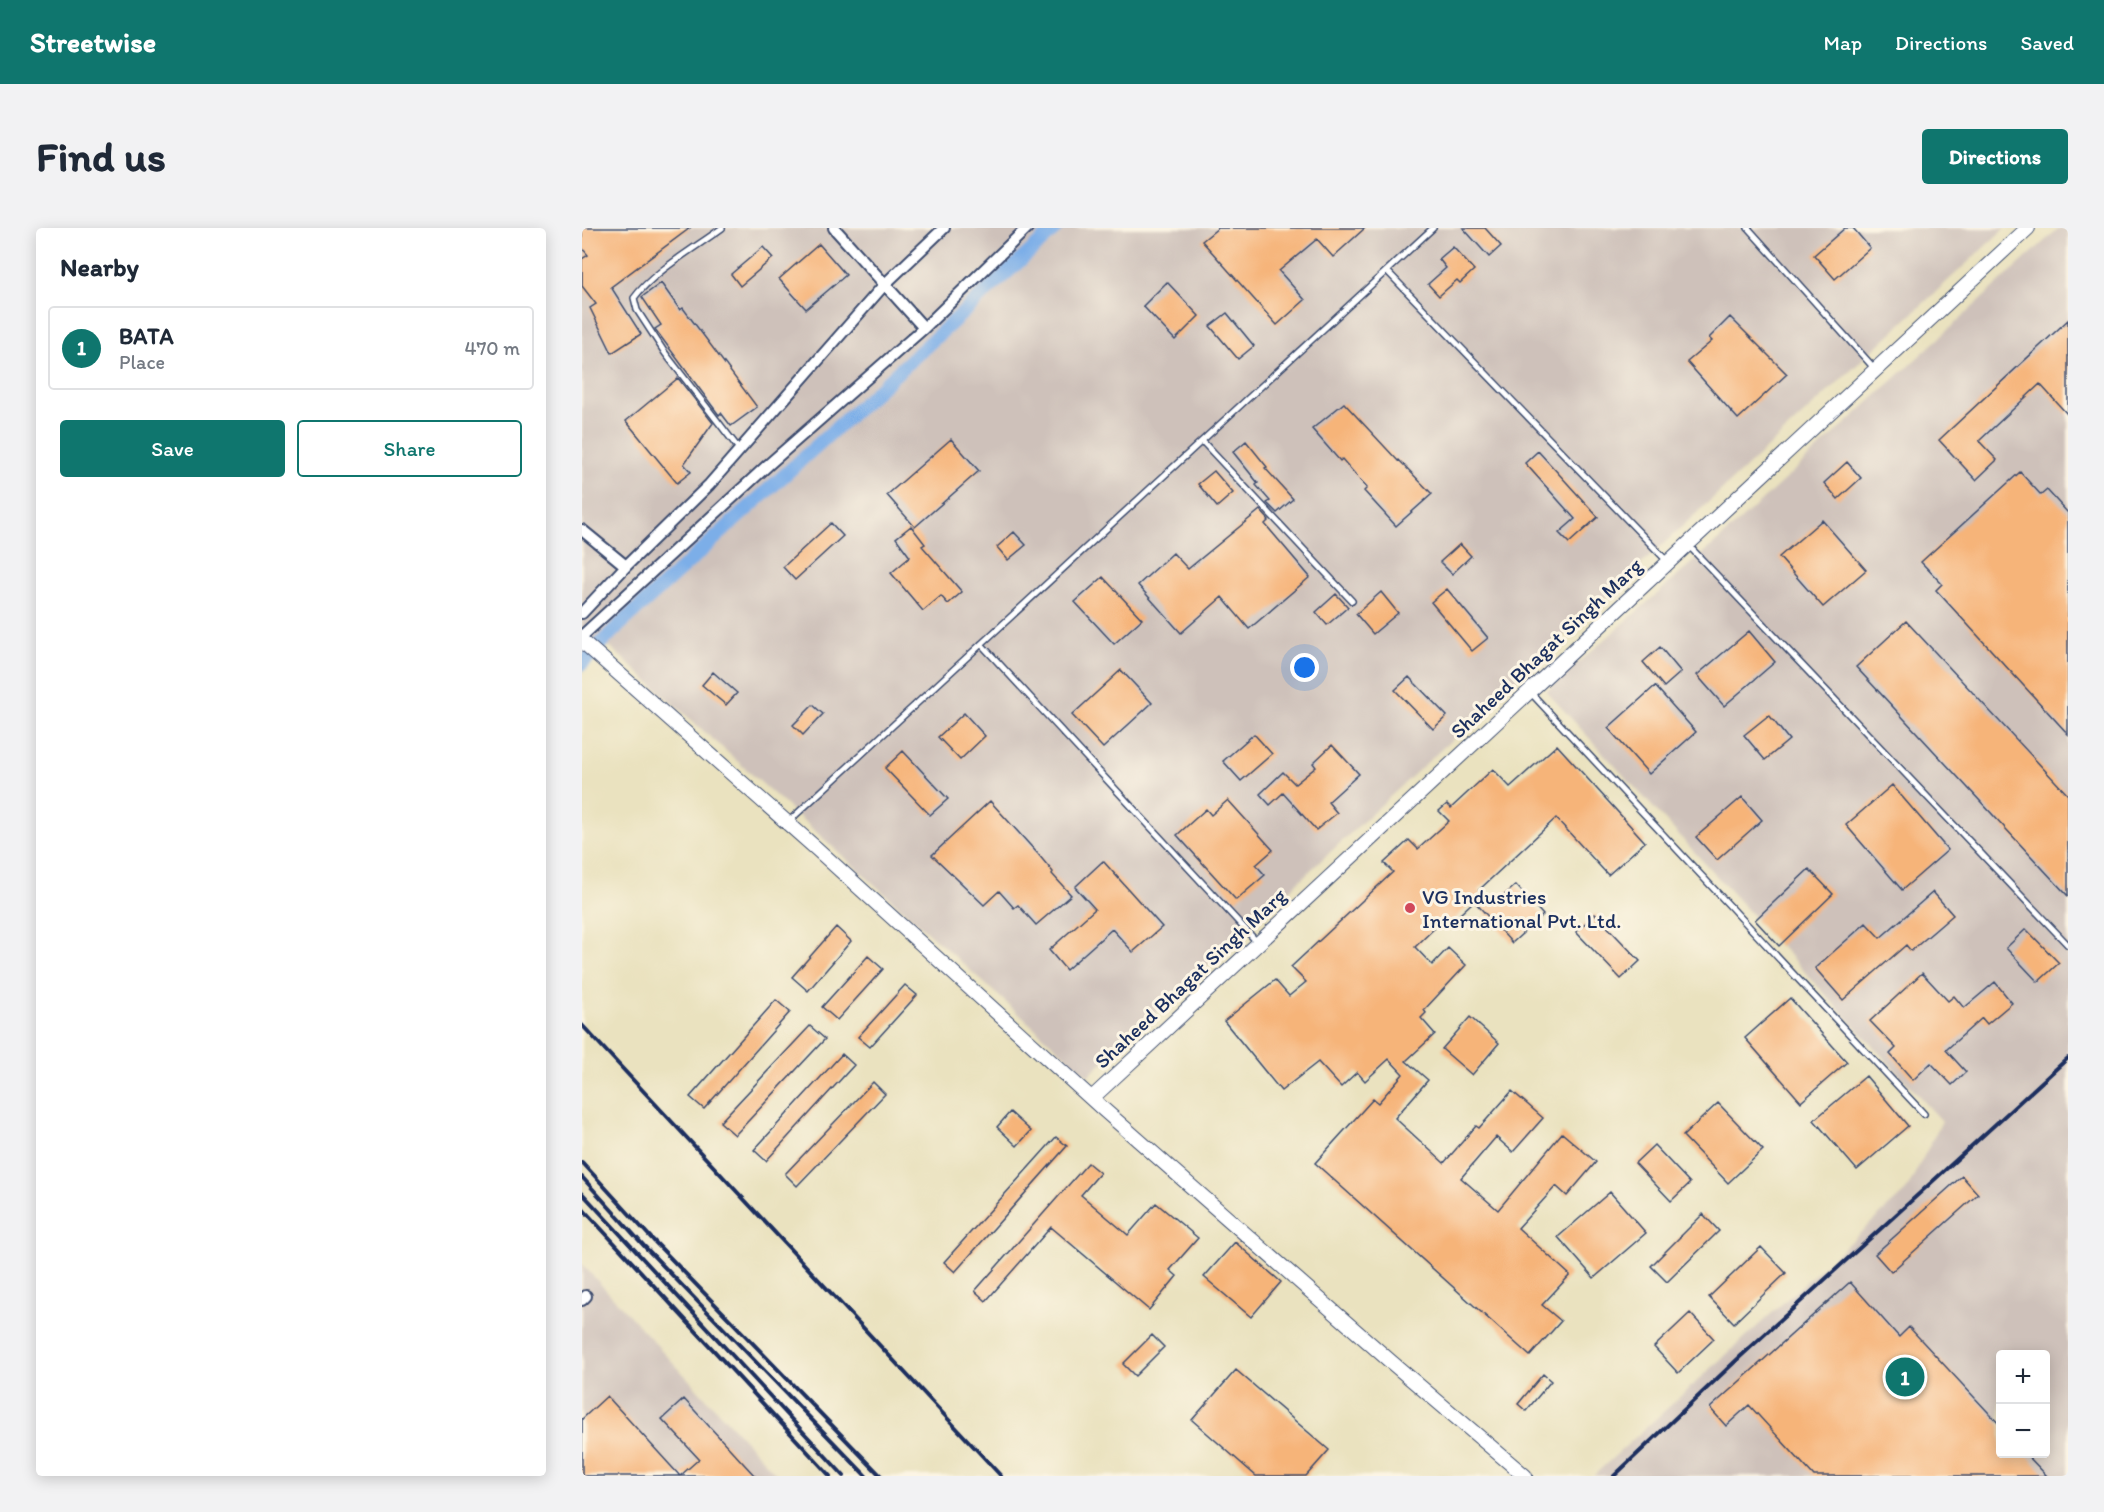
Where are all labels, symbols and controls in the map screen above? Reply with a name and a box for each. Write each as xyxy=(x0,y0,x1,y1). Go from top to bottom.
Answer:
text: Streetwise xyxy=(30,25,156,59)
text: Map xyxy=(1824,30,1862,55)
text: Directions xyxy=(1895,30,1987,55)
text: Saved xyxy=(2020,30,2074,55)
button: Directions xyxy=(1922,129,2068,184)
text: Find us xyxy=(36,131,166,182)
text: Nearby xyxy=(60,251,139,283)
text: BATA xyxy=(119,323,174,350)
text: 1 xyxy=(77,336,86,360)
text: 470 m xyxy=(464,336,520,360)
text: Place xyxy=(119,350,165,374)
button: Save xyxy=(60,420,285,477)
button: Share xyxy=(297,420,522,477)
street label: Shaheed Bhagat Singh Marg xyxy=(1445,552,1647,743)
your location xyxy=(1290,653,1319,682)
street label: Shaheed Bhagat Singh Marg xyxy=(1089,882,1291,1073)
place label: VG Industries International Pvt. Ltd. xyxy=(1422,884,1621,933)
marker: VG Industries International Pvt. Ltd. xyxy=(1403,901,1417,915)
map controls xyxy=(1996,1350,2050,1458)
button: + xyxy=(1996,1350,2050,1404)
pin: 1 xyxy=(1886,1354,1924,1400)
button: − xyxy=(1996,1404,2050,1458)

